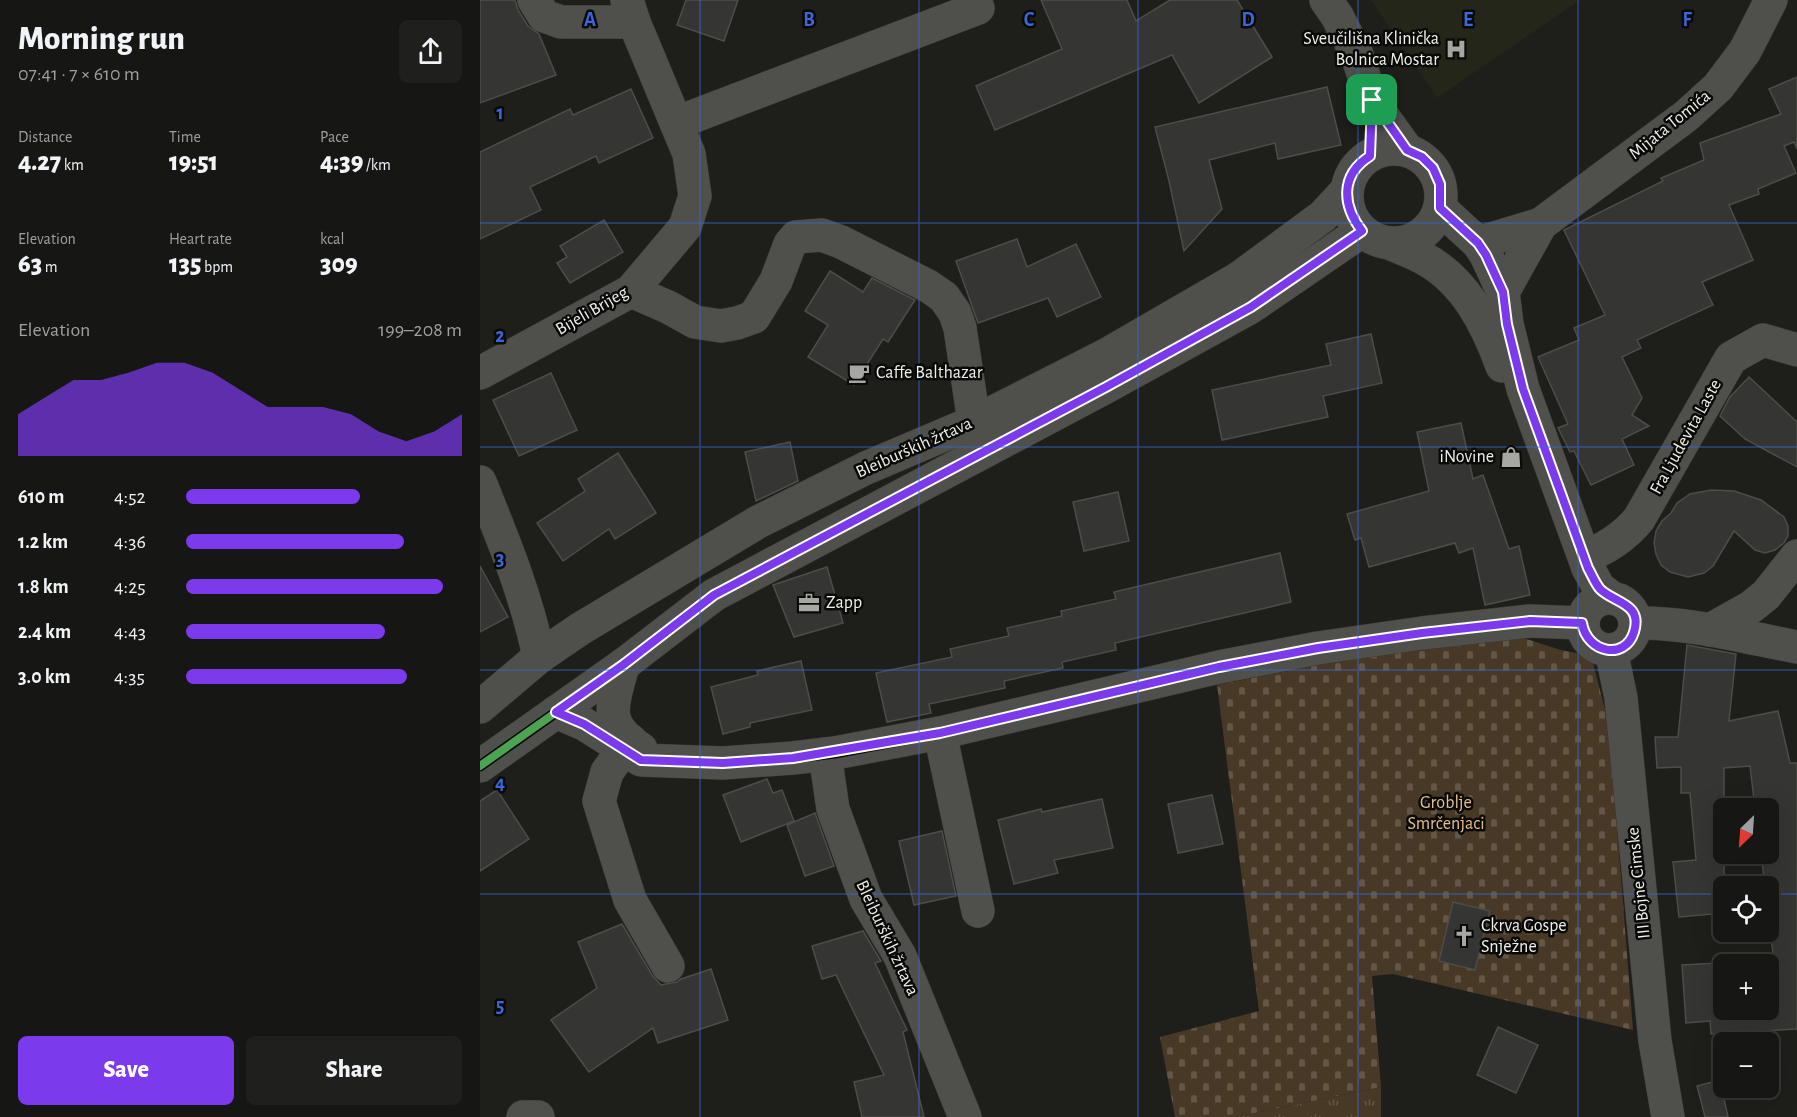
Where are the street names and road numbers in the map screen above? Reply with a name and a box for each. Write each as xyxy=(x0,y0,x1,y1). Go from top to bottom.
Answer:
street label: Mijata Tomića xyxy=(1626,87,1714,163)
street label: Bijeli Brijeg xyxy=(553,283,631,339)
street label: Fra Ljudevita Laste xyxy=(1647,377,1725,497)
street label: Bleiburških žrtava xyxy=(853,414,975,482)
street label: III Bojne Cimske xyxy=(1624,826,1654,940)
street label: Bleiburških žrtava xyxy=(852,878,922,998)

